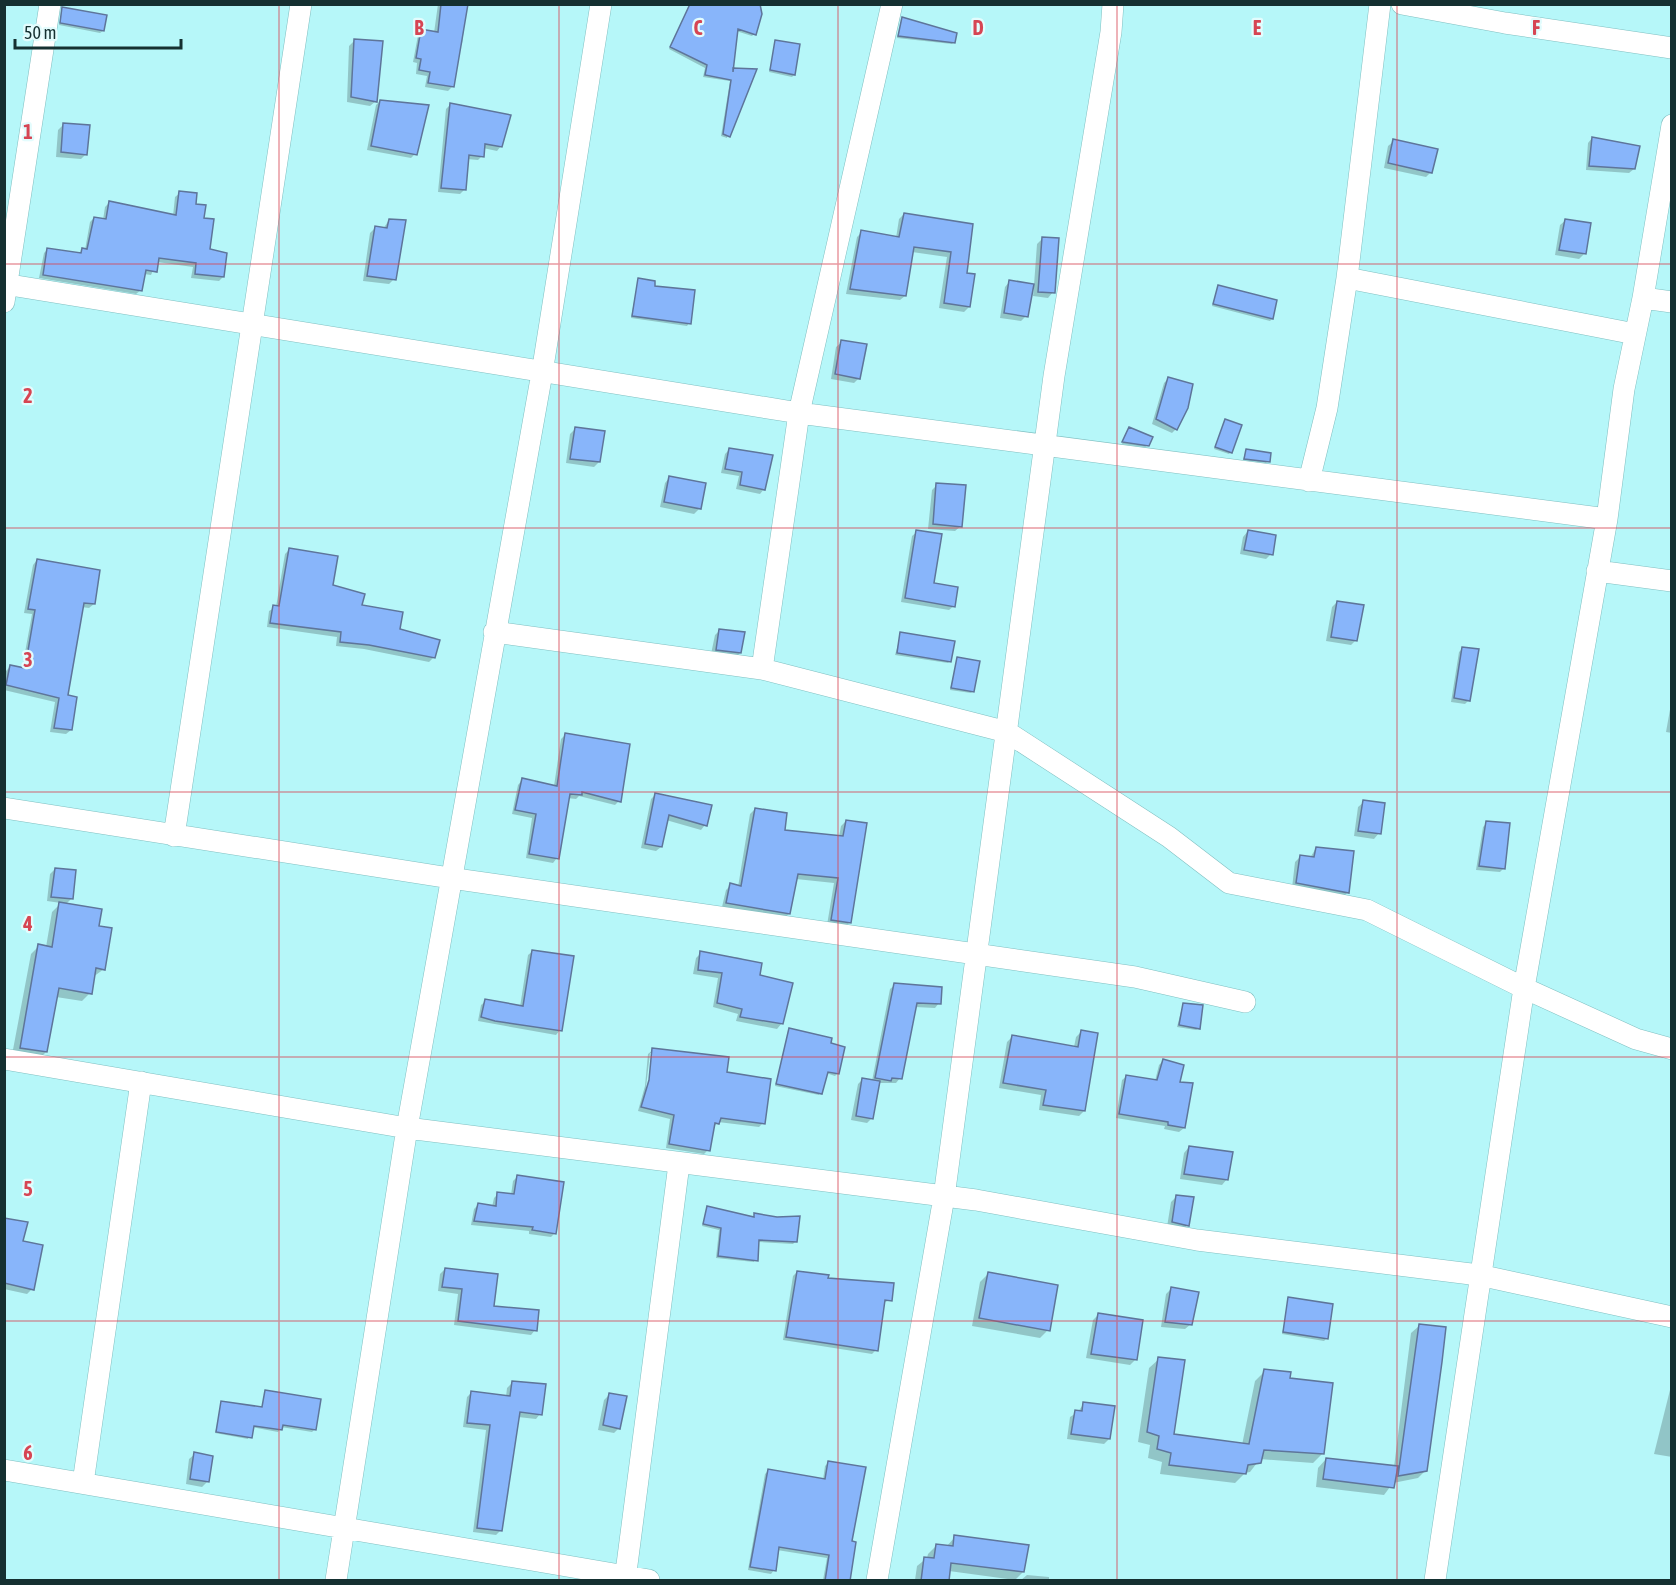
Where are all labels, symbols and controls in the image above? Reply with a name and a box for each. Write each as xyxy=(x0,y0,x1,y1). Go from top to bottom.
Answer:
scale bar xyxy=(15,12,182,50)
text: B xyxy=(414,16,424,39)
text: C xyxy=(694,16,703,39)
text: D xyxy=(972,16,984,39)
text: E xyxy=(1253,16,1262,39)
text: F xyxy=(1532,16,1540,39)
text: 50 m xyxy=(24,22,56,43)
text: 1 xyxy=(23,120,33,143)
text: 2 xyxy=(23,384,33,407)
text: 3 xyxy=(23,648,33,671)
text: 4 xyxy=(22,912,33,935)
text: 5 xyxy=(23,1177,33,1200)
text: 6 xyxy=(23,1441,33,1464)

